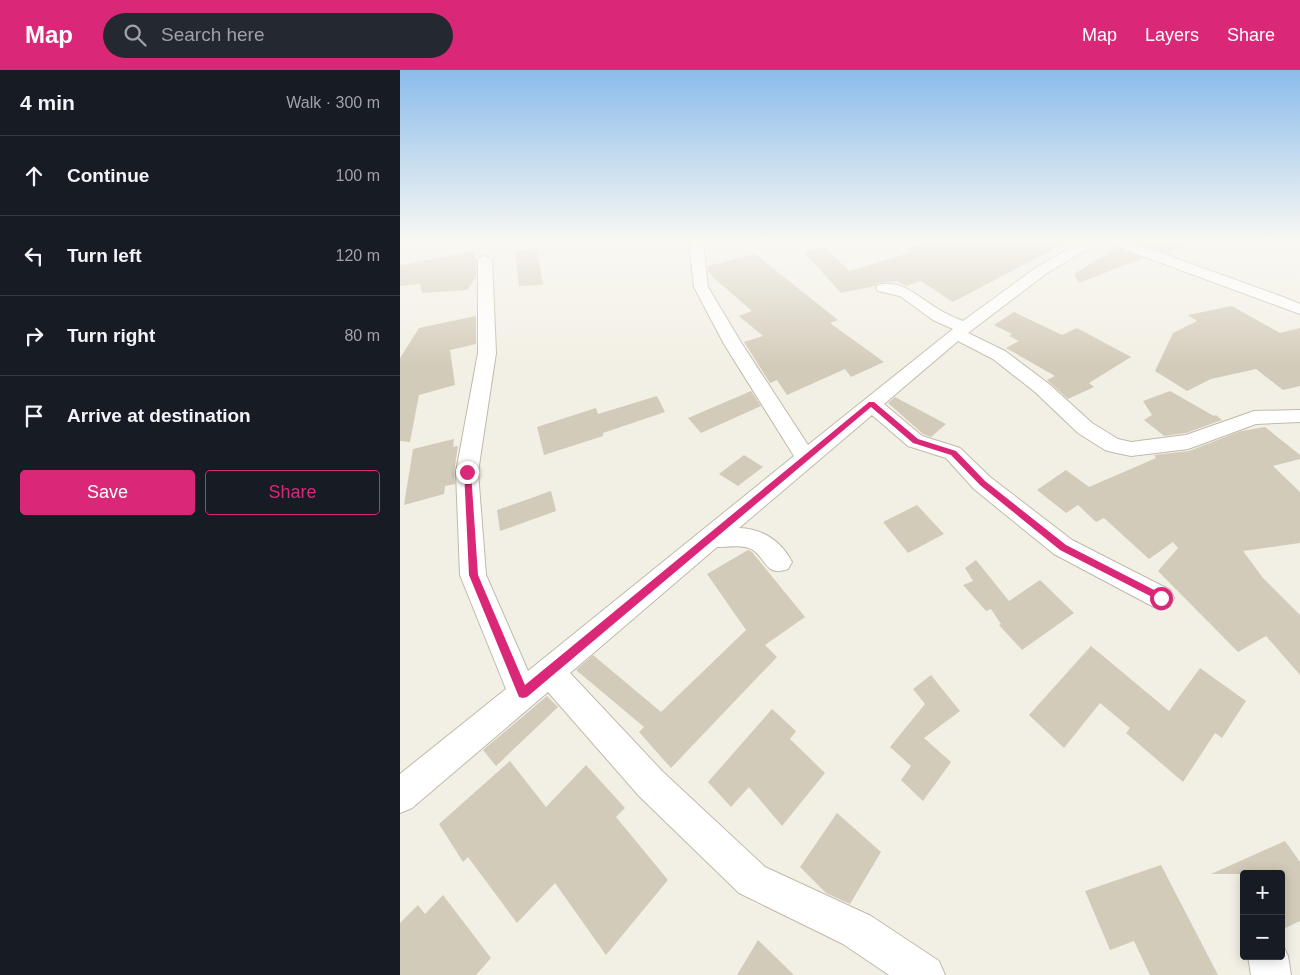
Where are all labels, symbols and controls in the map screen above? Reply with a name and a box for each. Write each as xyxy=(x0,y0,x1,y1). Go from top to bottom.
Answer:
search box xyxy=(103,13,453,58)
text: Map xyxy=(25,21,73,48)
icon: search xyxy=(121,21,149,49)
text: Search here xyxy=(161,24,265,45)
text: Map xyxy=(1082,25,1117,45)
text: Layers xyxy=(1145,25,1199,45)
text: Share xyxy=(1227,25,1275,45)
text: 4 min xyxy=(20,91,75,114)
text: Walk · 300 m xyxy=(286,94,380,111)
icon: ahead xyxy=(20,162,48,190)
text: Continue xyxy=(67,165,149,186)
text: 100 m xyxy=(336,167,380,184)
icon: left xyxy=(20,242,48,270)
text: Turn left xyxy=(67,245,142,266)
text: 120 m xyxy=(336,247,380,264)
icon: right xyxy=(20,322,48,350)
text: Turn right xyxy=(67,325,155,346)
text: 80 m xyxy=(344,327,380,344)
icon: arrive xyxy=(20,402,48,430)
text: Arrive at destination xyxy=(67,405,251,426)
route end xyxy=(456,461,479,484)
button: Save xyxy=(20,470,195,515)
button: Share xyxy=(205,470,380,515)
route start xyxy=(1150,587,1173,610)
map controls xyxy=(1240,870,1285,960)
button: + xyxy=(1240,870,1285,915)
button: − xyxy=(1240,915,1285,960)

